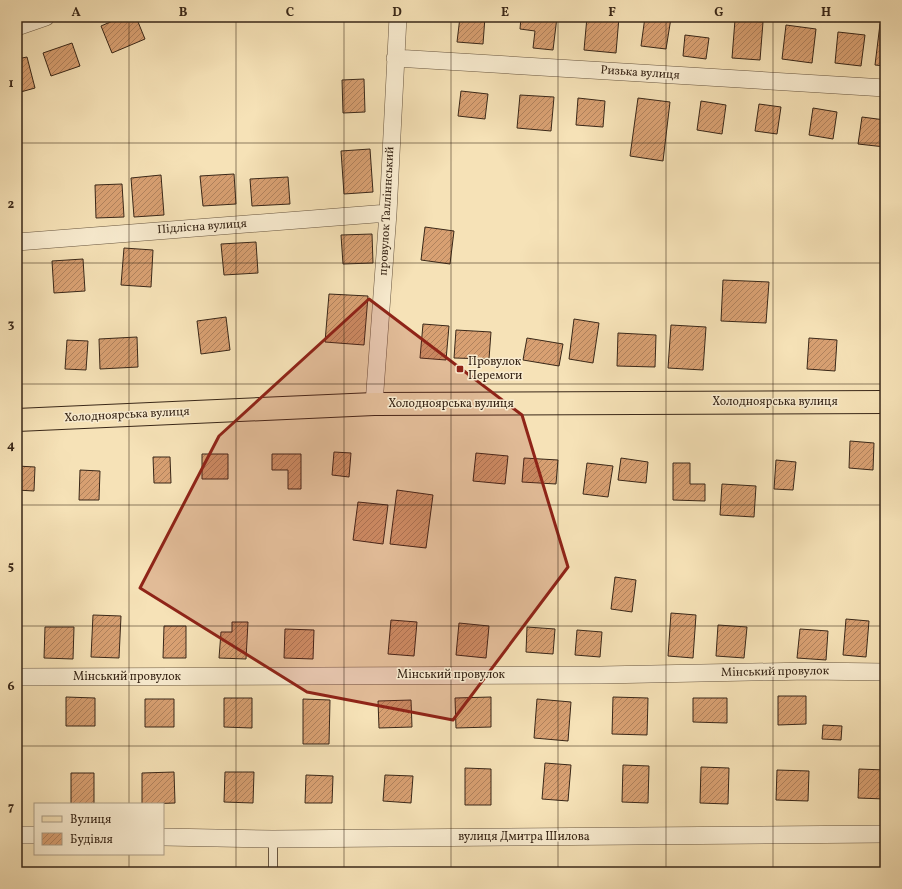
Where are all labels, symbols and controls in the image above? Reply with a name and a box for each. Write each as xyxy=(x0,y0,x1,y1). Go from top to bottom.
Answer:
text: A xyxy=(71,4,81,22)
text: B xyxy=(179,4,188,22)
text: C xyxy=(286,4,294,22)
text: D xyxy=(392,4,402,22)
text: E xyxy=(501,4,509,22)
text: F xyxy=(608,4,616,22)
text: G xyxy=(714,4,724,22)
text: H xyxy=(821,4,831,22)
street label: Ризька вулиця xyxy=(600,62,680,84)
text: 1 xyxy=(8,75,14,93)
street label: провулок Талліннський xyxy=(376,146,398,276)
text: 2 xyxy=(8,196,15,214)
street label: Підлісна вулиця xyxy=(157,216,247,238)
text: 3 xyxy=(8,316,15,334)
place label: Провулок Перемоги xyxy=(468,354,522,384)
marker: Провулок Перемоги xyxy=(455,364,465,374)
street label: Холодноярська вулиця xyxy=(712,394,838,410)
street label: Холодноярська вулиця xyxy=(388,396,514,412)
street label: Холодноярська вулиця xyxy=(64,404,190,426)
text: 4 xyxy=(7,437,15,455)
text: 5 xyxy=(8,558,14,576)
street label: Мінський провулок xyxy=(721,663,830,681)
street label: Мінський провулок xyxy=(397,667,506,683)
street label: Мінський провулок xyxy=(73,669,182,685)
text: 6 xyxy=(7,678,15,696)
text: 7 xyxy=(8,799,14,817)
legend xyxy=(34,803,164,855)
text: Вулиця xyxy=(70,812,111,828)
street label: вулиця Дмитра Шилова xyxy=(458,829,590,845)
text: Будівля xyxy=(70,832,113,848)

